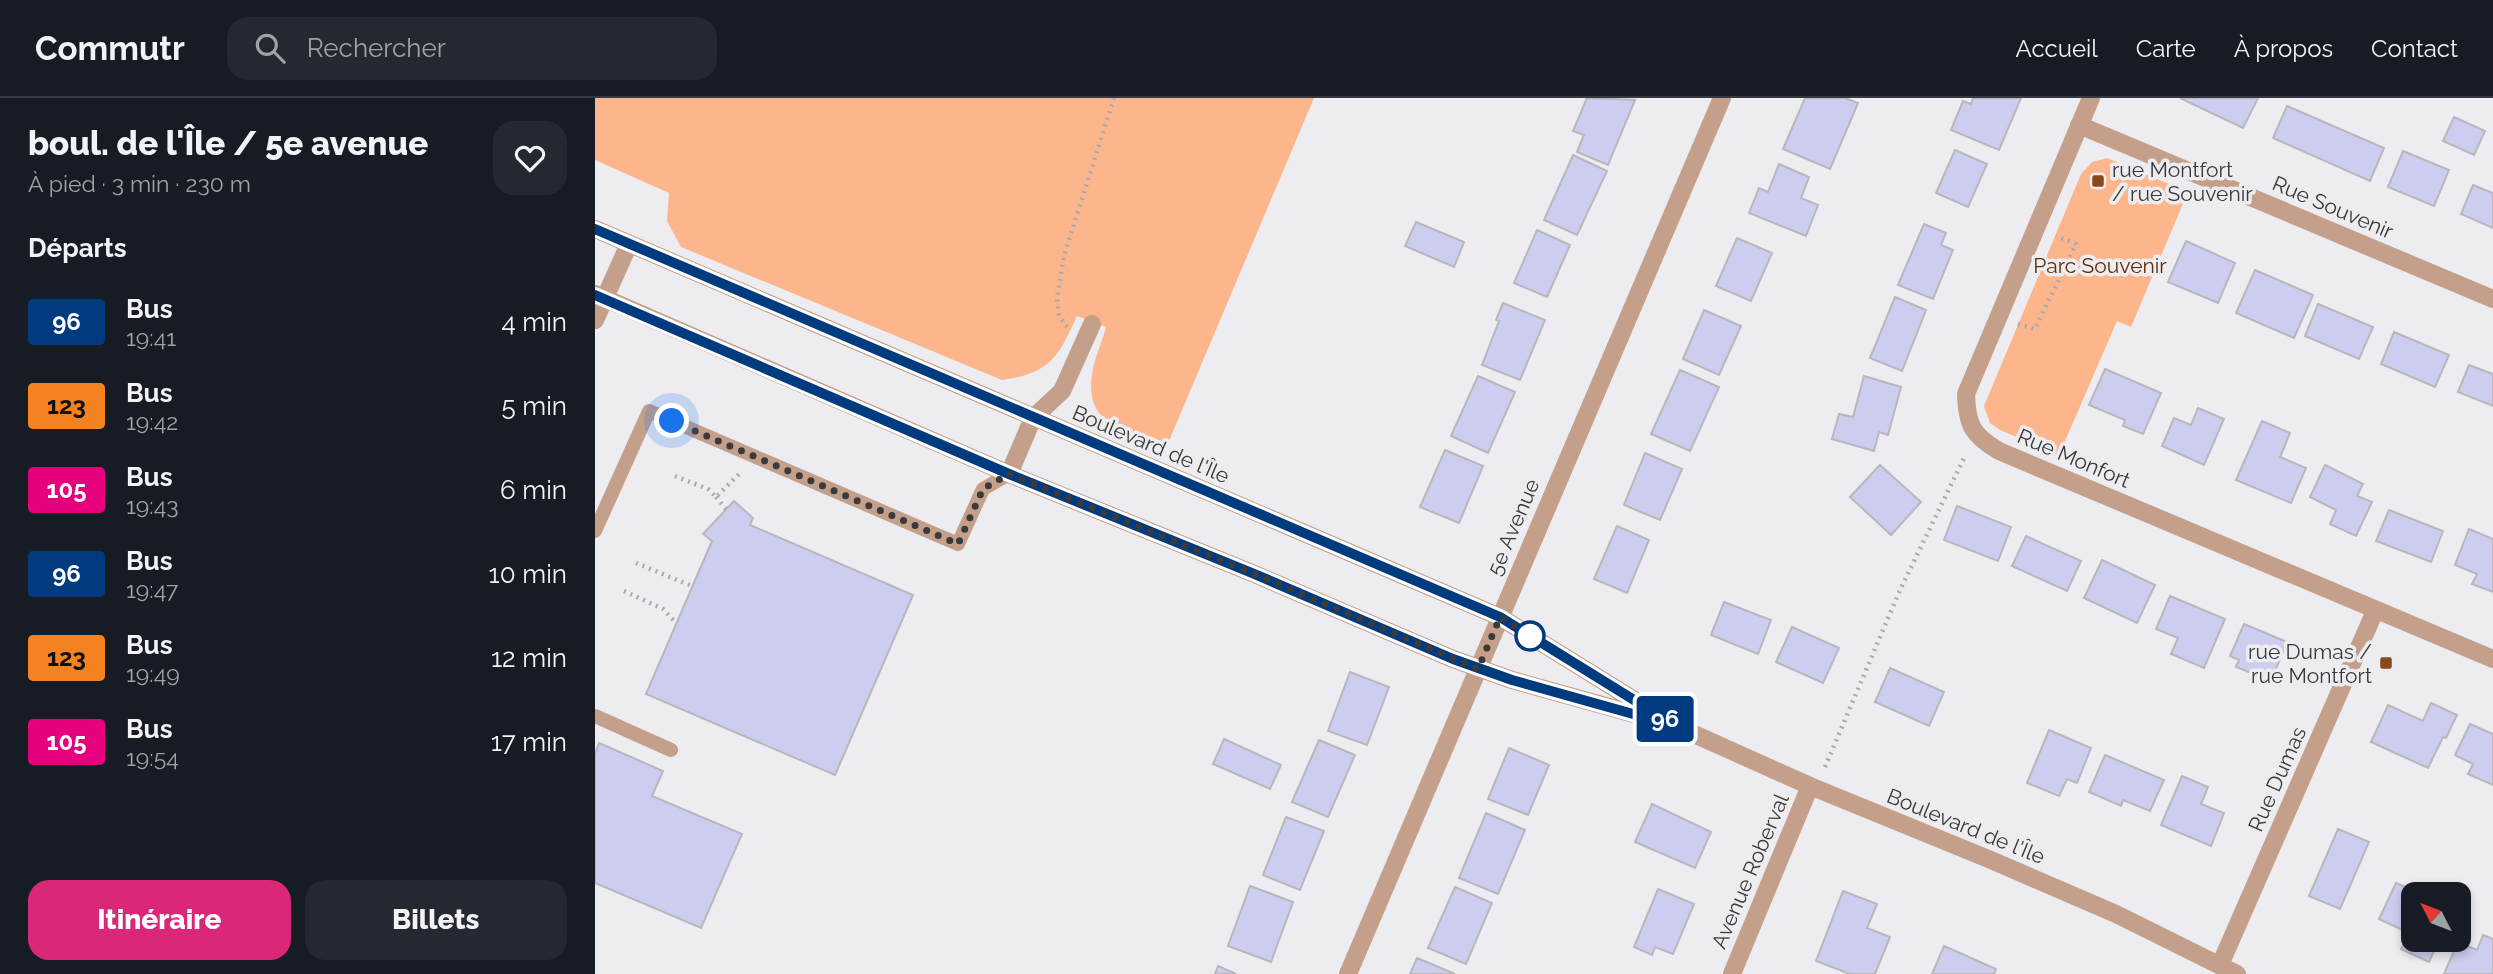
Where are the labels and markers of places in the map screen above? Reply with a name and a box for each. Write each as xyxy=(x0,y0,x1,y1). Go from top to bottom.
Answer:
place label: rue Montfort / rue Souvenir xyxy=(2112,157,2253,206)
marker: rue Montfort / rue Souvenir xyxy=(2090,173,2106,189)
unlabelled marker xyxy=(1515,621,1545,651)
place label: rue Dumas / rue Montfort xyxy=(2248,639,2372,688)
marker: rue Dumas / rue Montfort xyxy=(2378,655,2394,671)

